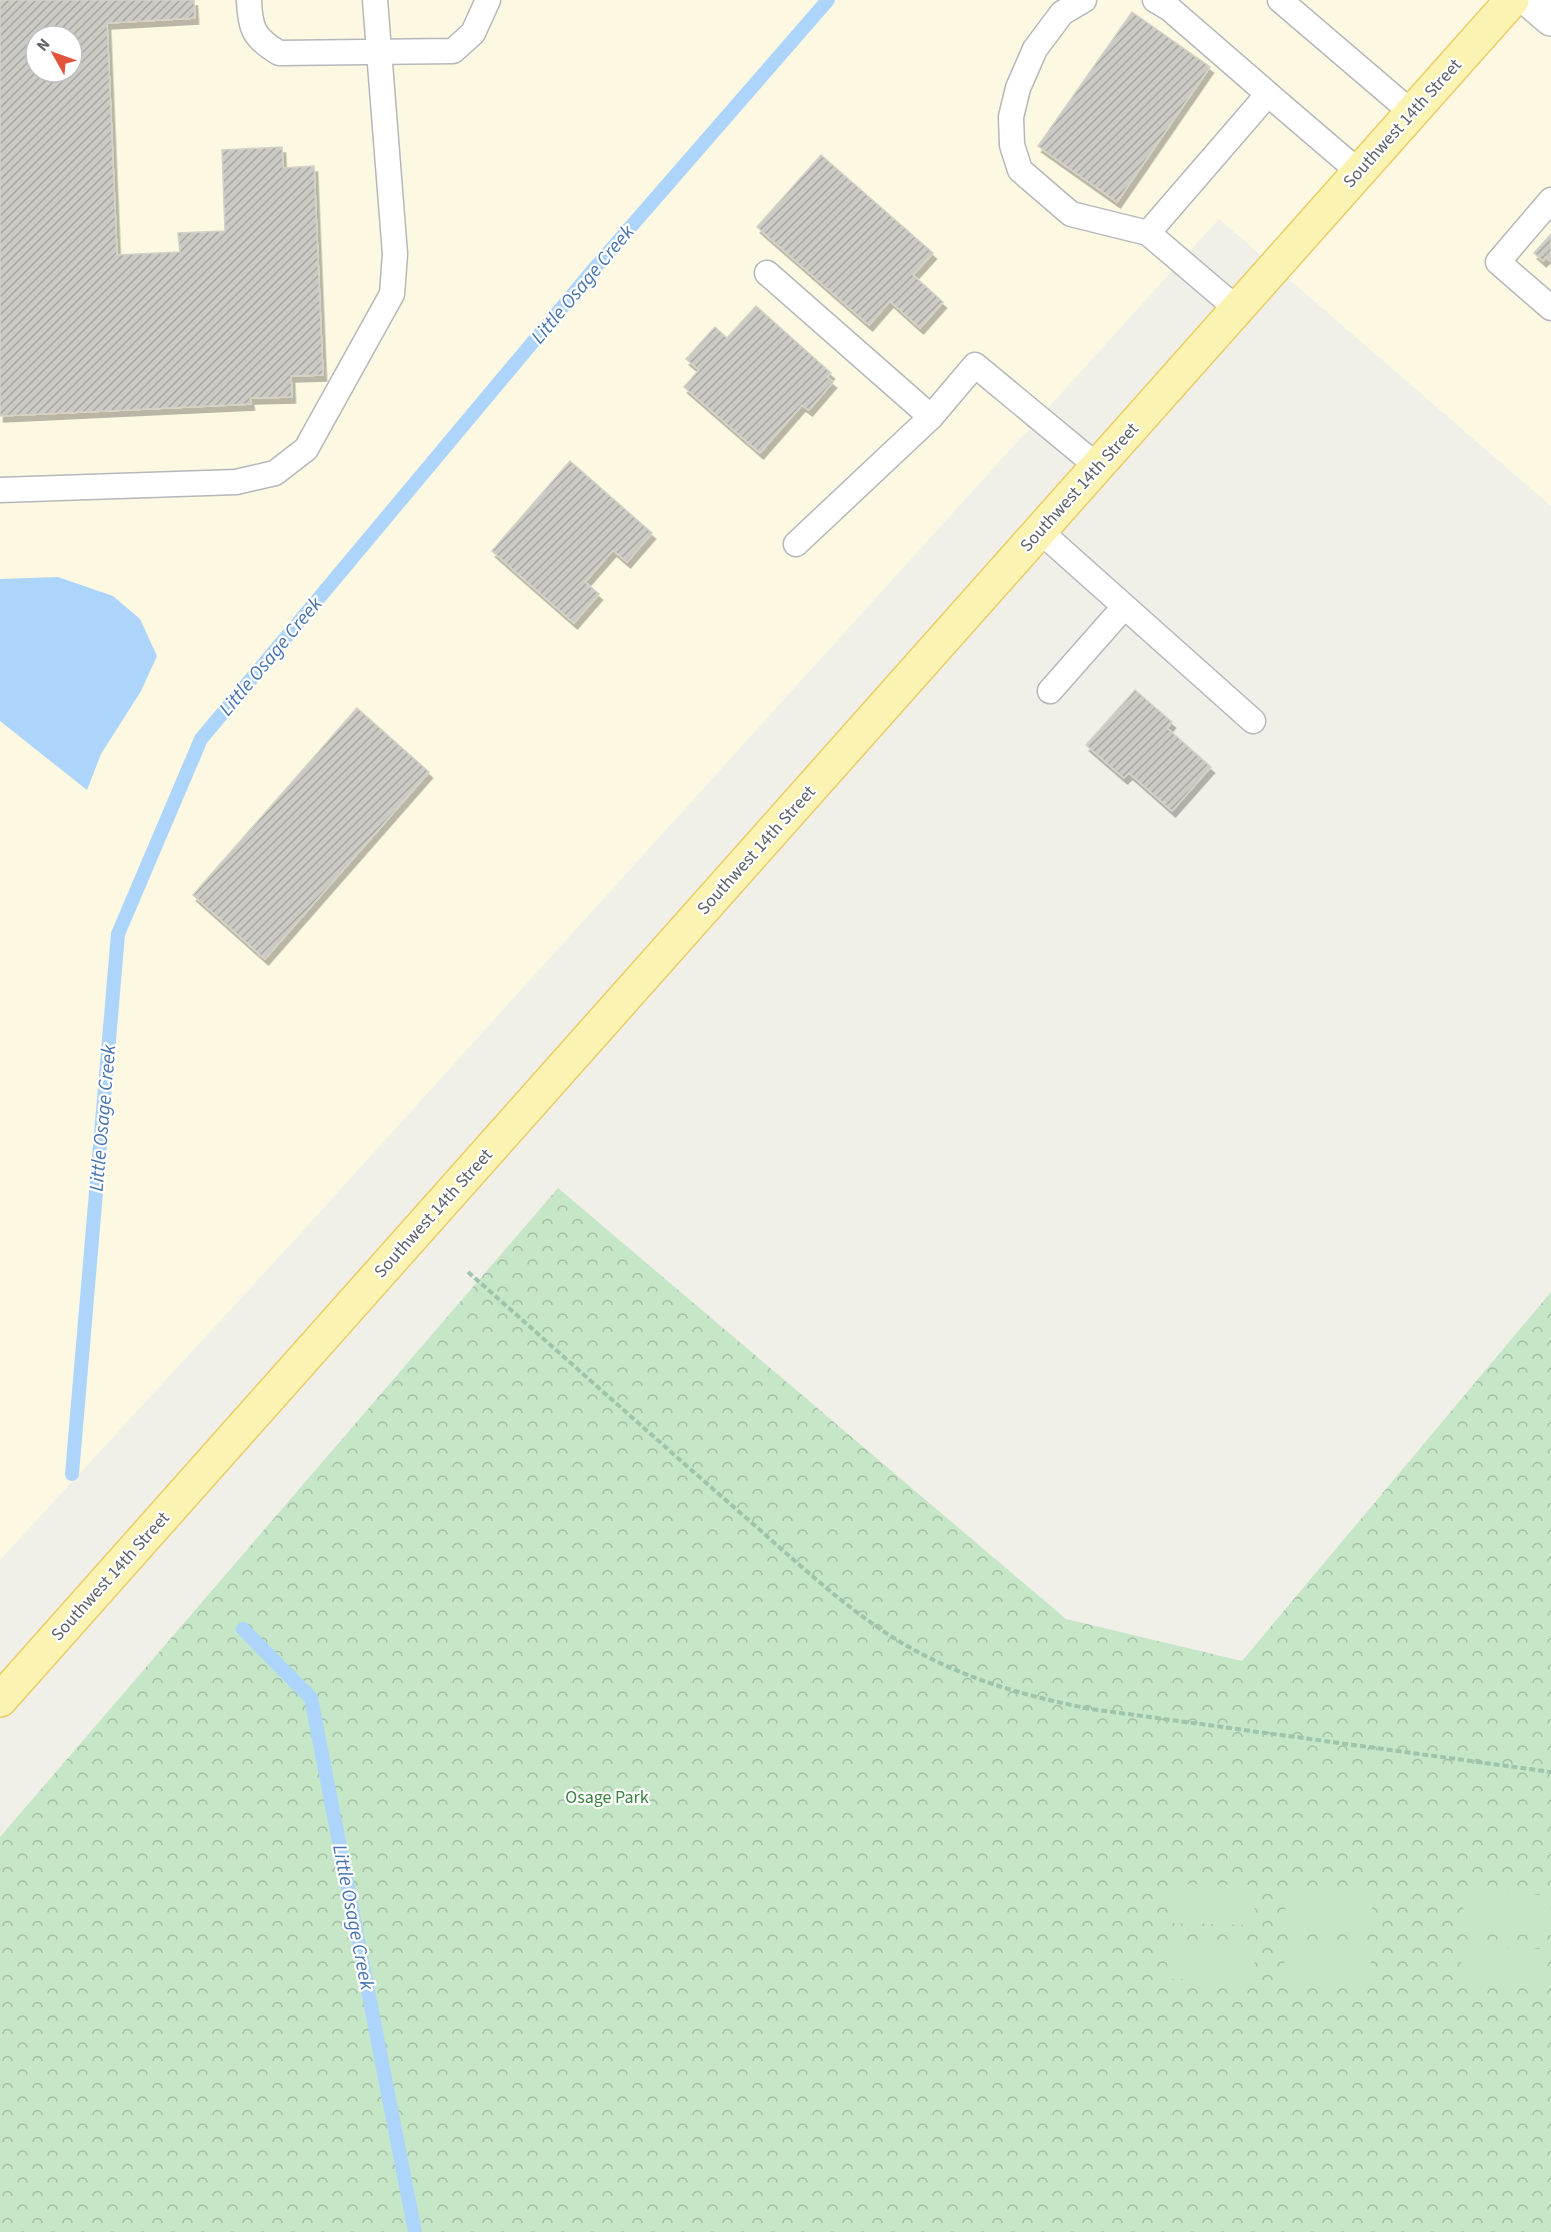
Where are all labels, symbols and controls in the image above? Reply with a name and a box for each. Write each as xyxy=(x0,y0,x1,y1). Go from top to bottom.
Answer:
north arrow xyxy=(24,24,84,84)
text: N xyxy=(31,34,55,56)
street label: Southwest 14th Street xyxy=(1337,53,1467,193)
water label: Little Osage Creek xyxy=(525,219,641,350)
street label: Southwest 14th Street xyxy=(1014,417,1144,557)
water label: Little Osage Creek xyxy=(213,591,329,722)
street label: Southwest 14th Street xyxy=(691,780,821,920)
water label: Little Osage Creek xyxy=(83,1043,123,1193)
street label: Southwest 14th Street xyxy=(368,1143,498,1283)
street label: Southwest 14th Street xyxy=(45,1506,175,1646)
park label: Osage Park xyxy=(565,1785,649,1810)
water label: Little Osage Creek xyxy=(325,1842,381,1993)

